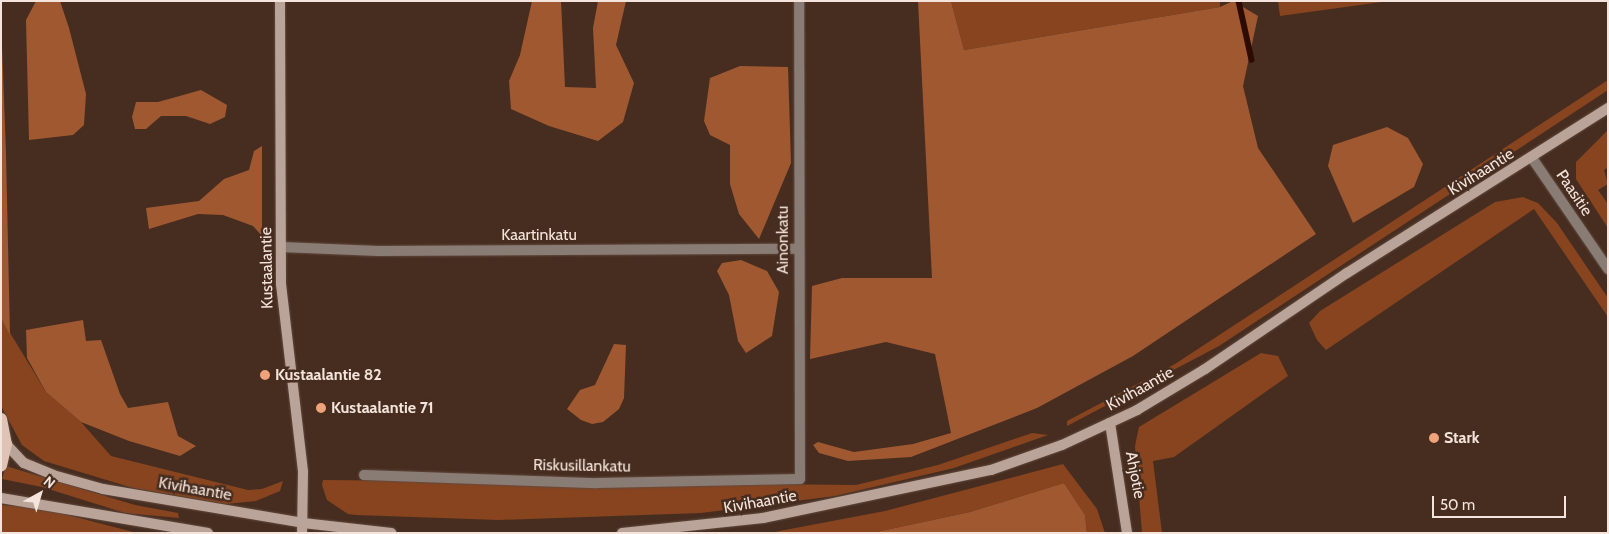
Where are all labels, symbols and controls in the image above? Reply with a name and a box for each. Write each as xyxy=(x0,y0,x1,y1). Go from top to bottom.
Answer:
street label: Kivihaantie xyxy=(1445,144,1517,200)
street label: Paasitie xyxy=(1552,166,1596,220)
street label: Ainonkatu xyxy=(773,206,793,274)
street label: Kaartinkatu xyxy=(501,225,577,245)
street label: Kustaalantie xyxy=(257,227,277,309)
street label: Kivihaantie xyxy=(1103,363,1177,415)
place label: Kustaalantie 82 xyxy=(275,365,382,385)
marker: Kustaalantie 82 xyxy=(259,369,271,381)
place label: Kustaalantie 71 xyxy=(331,398,434,418)
marker: Kustaalantie 71 xyxy=(315,402,327,414)
place label: Stark xyxy=(1444,428,1480,448)
marker: Stark xyxy=(1428,432,1440,444)
street label: Ahjotie xyxy=(1121,450,1149,500)
street label: Riskusillankatu xyxy=(533,456,631,476)
north arrow xyxy=(15,469,65,519)
text: N xyxy=(40,472,59,492)
street label: Kivihaantie xyxy=(157,473,233,505)
street label: Kivihaantie xyxy=(722,486,798,518)
scale bar xyxy=(1434,486,1568,518)
text: 50 m xyxy=(1440,496,1475,514)

